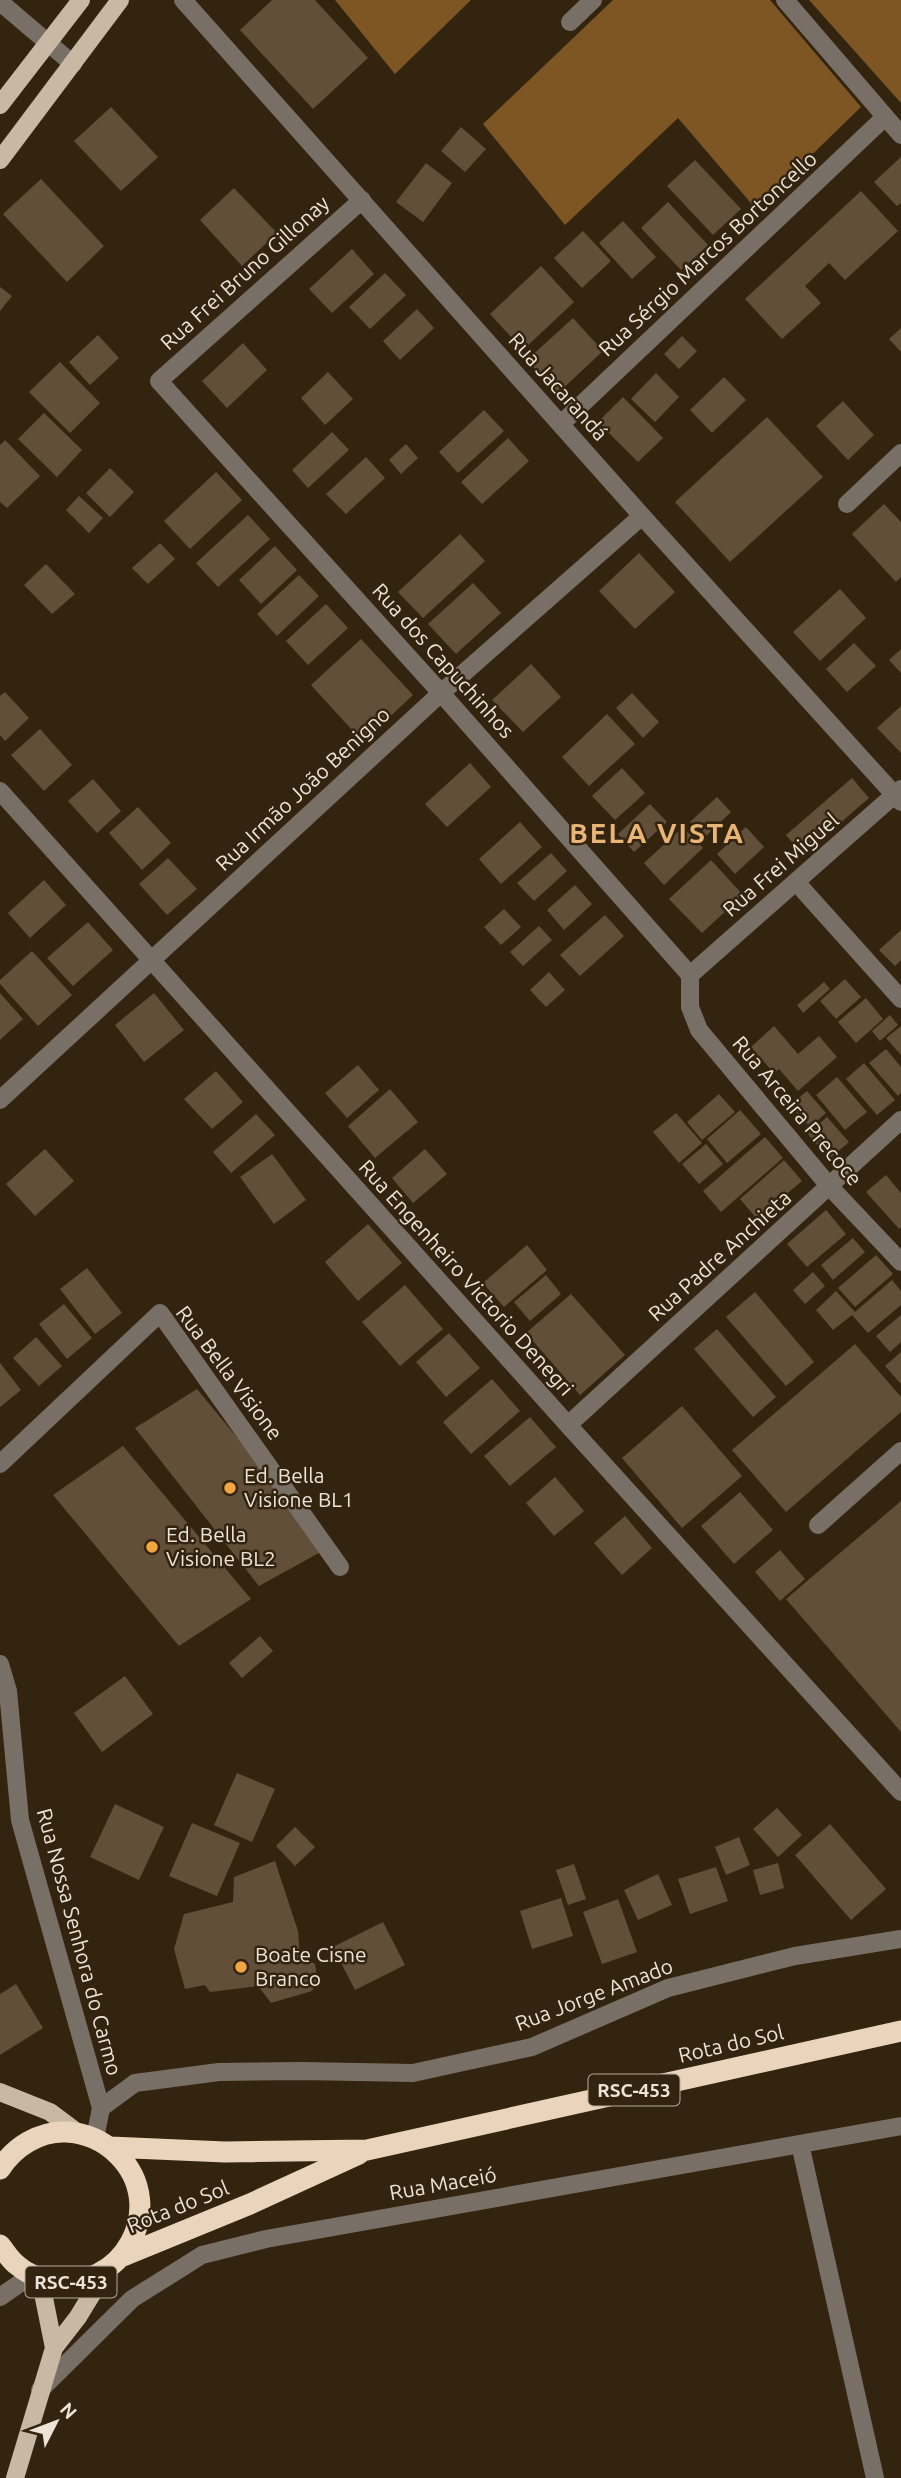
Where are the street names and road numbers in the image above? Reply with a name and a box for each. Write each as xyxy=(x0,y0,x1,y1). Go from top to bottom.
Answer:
street label: Rua Sérgio Marcos Bortoncello xyxy=(593,146,821,361)
street label: Rua Frei Bruno Gillonay xyxy=(155,190,334,354)
street label: Rua Jacarandá xyxy=(504,328,613,445)
street label: Rua dos Capuchinhos xyxy=(368,578,519,742)
street label: Rua Irmão João Benigno xyxy=(210,701,394,875)
street label: Rua Frei Miguel xyxy=(718,808,843,921)
street label: Rua Arceira Precoce xyxy=(728,1031,867,1190)
street label: Rua Engenheiro Victorio Denegri xyxy=(355,1155,579,1400)
street label: Rua Padre Anchieta xyxy=(643,1185,796,1326)
street label: Rua Bella Visione xyxy=(172,1301,288,1444)
street label: Rua Nossa Senhora do Carmo xyxy=(33,1806,127,2078)
street label: Rua Jorge Amado xyxy=(511,1953,676,2035)
street label: Rota do Sol xyxy=(676,2019,786,2067)
road number: RSC-453 xyxy=(588,2074,680,2106)
street label: Rua Maceió xyxy=(387,2162,498,2204)
street label: Rota do Sol xyxy=(123,2175,232,2237)
road number: RSC-453 xyxy=(25,2266,116,2298)

